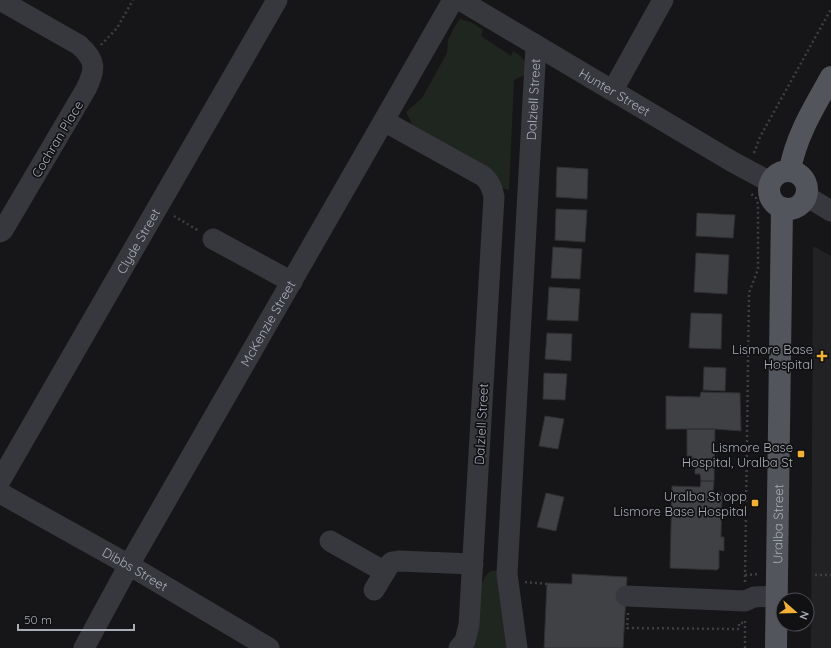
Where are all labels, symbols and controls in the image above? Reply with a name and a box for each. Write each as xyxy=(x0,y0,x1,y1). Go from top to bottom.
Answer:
street label: Dalziell Street xyxy=(523,58,543,141)
street label: Hunter Street xyxy=(576,65,653,119)
street label: Cochran Place xyxy=(28,98,86,180)
street label: Clyde Street xyxy=(113,205,163,277)
street label: McKenzie Street xyxy=(237,278,299,369)
place label: Lismore Base Hospital xyxy=(732,341,813,372)
marker: Lismore Base Hospital xyxy=(816,350,828,362)
street label: Dalziell Street xyxy=(471,383,491,465)
place label: Lismore Base Hospital, Uralba St xyxy=(682,439,793,470)
marker: Lismore Base Hospital, Uralba St xyxy=(796,449,806,459)
street label: Uralba Street xyxy=(769,484,786,564)
place label: Uralba St opp Lismore Base Hospital xyxy=(613,488,747,519)
marker: Uralba St opp Lismore Base Hospital xyxy=(750,498,760,508)
street label: Dibbs Street xyxy=(99,544,171,594)
north arrow xyxy=(775,592,815,632)
scale bar xyxy=(18,606,134,632)
text: N xyxy=(796,609,812,622)
text: 50 m xyxy=(24,612,52,627)

